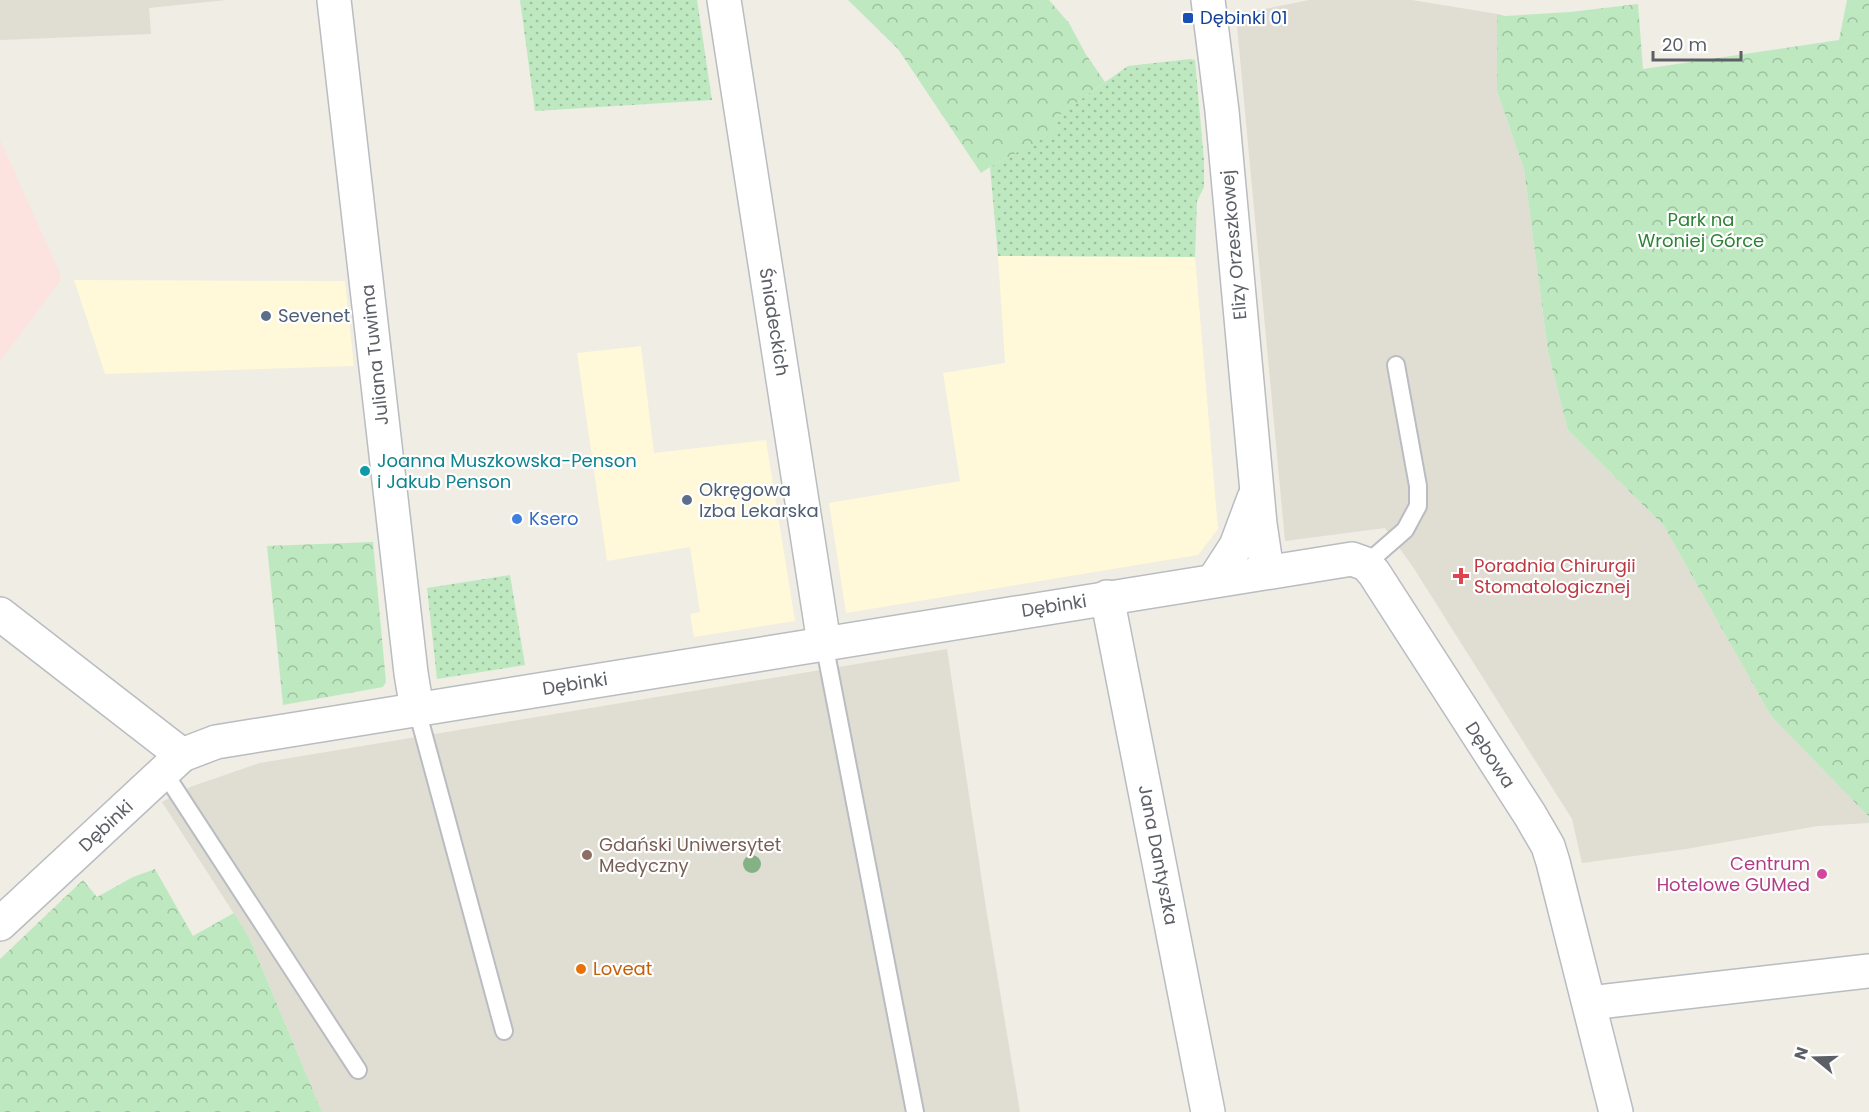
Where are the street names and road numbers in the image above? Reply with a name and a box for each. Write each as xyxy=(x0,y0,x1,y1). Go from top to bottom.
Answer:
street label: Elizy Orzeszkowej xyxy=(1215,169,1252,321)
street label: Śniadeckich xyxy=(754,266,795,378)
street label: Juliana Tuwima xyxy=(355,283,394,427)
street label: Dębinki xyxy=(1020,588,1088,623)
street label: Dębinki xyxy=(541,666,609,701)
street label: Dębowa xyxy=(1460,717,1521,793)
street label: Jana Dantyszka xyxy=(1133,783,1184,927)
street label: Dębinki xyxy=(73,794,138,857)

